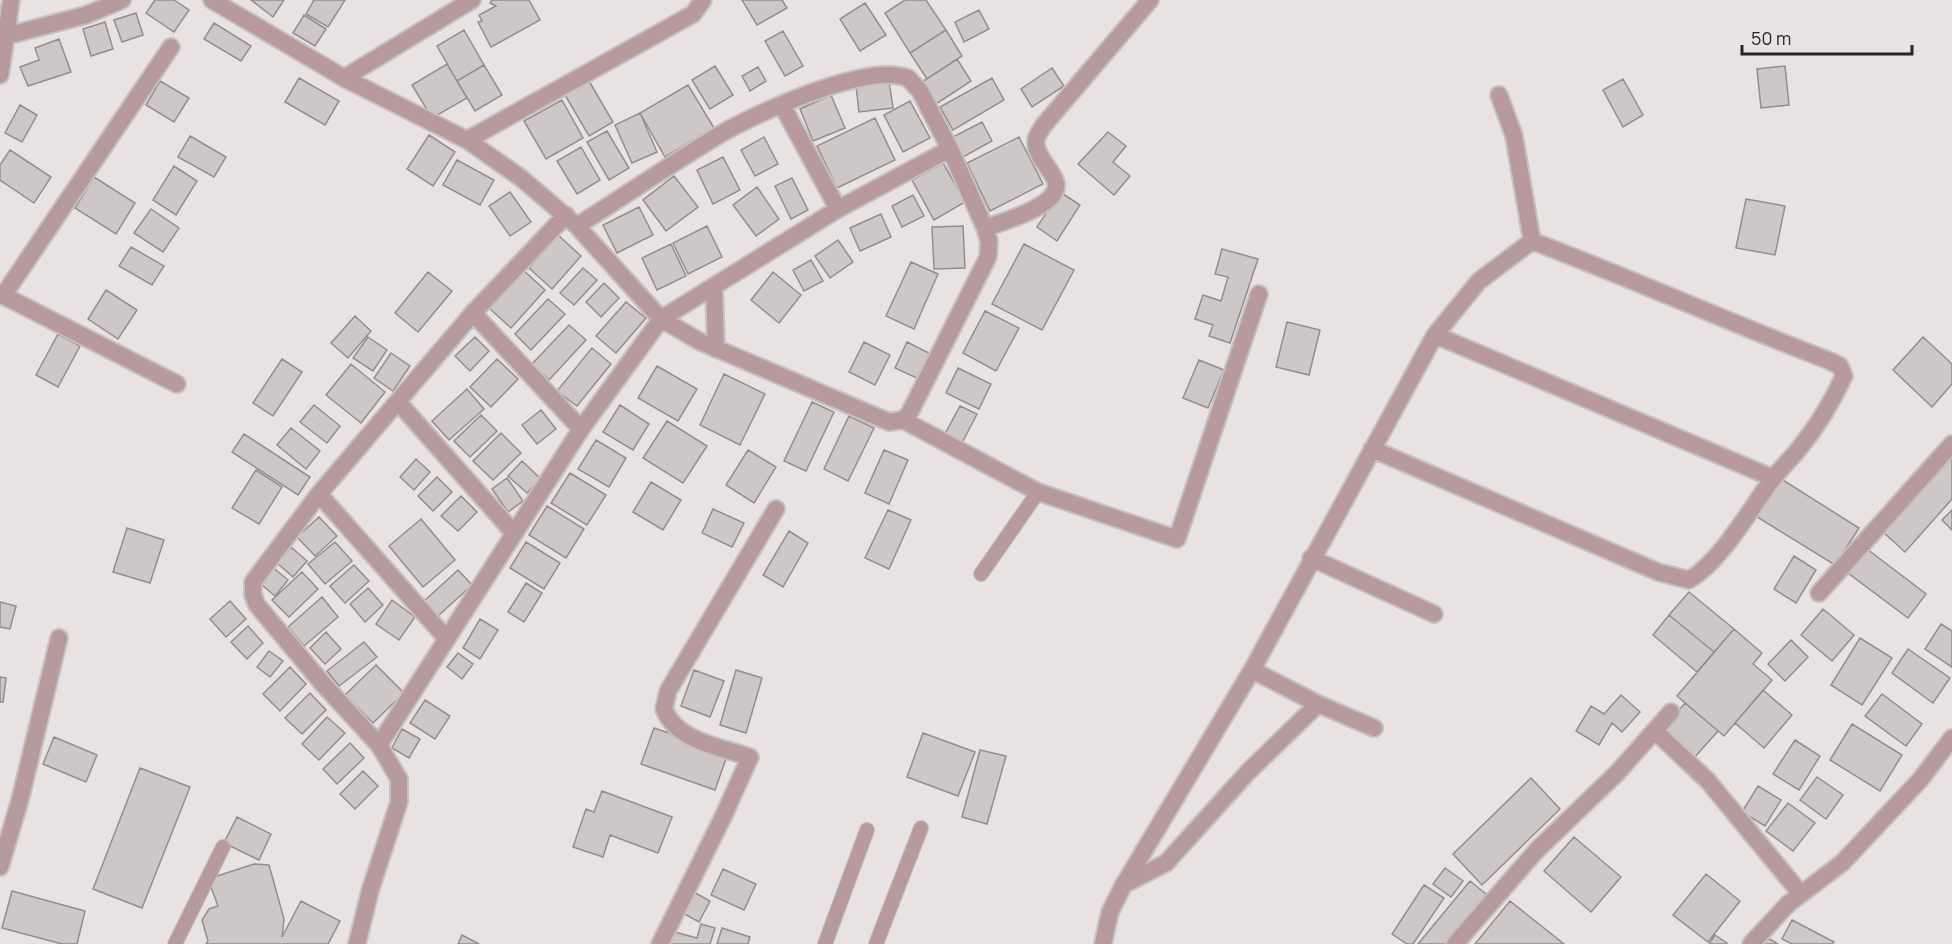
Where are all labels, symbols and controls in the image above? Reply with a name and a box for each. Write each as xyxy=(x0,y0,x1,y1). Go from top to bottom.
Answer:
scale bar xyxy=(1742,18,1912,56)
text: 50 m xyxy=(1751,26,1791,50)

